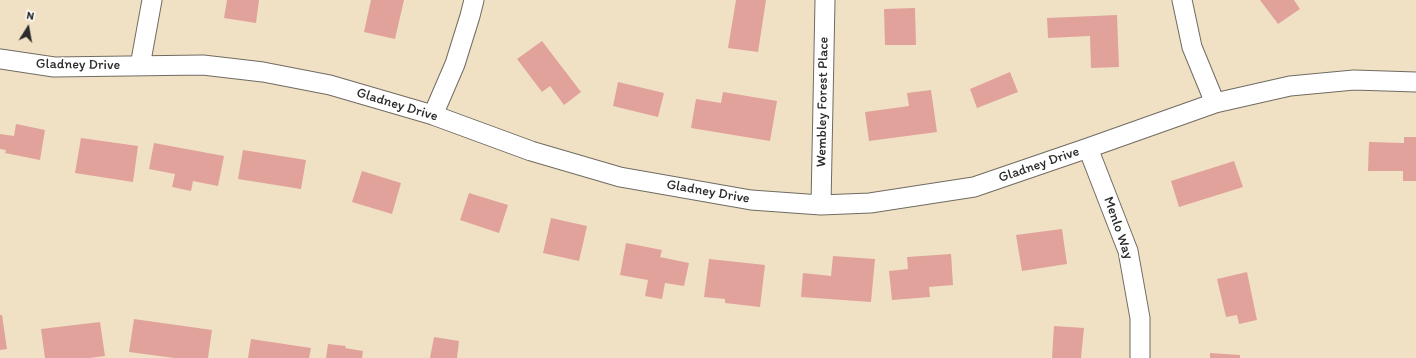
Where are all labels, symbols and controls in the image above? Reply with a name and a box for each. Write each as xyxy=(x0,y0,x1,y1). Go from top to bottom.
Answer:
north arrow xyxy=(8,8,48,48)
text: N xyxy=(25,9,35,23)
street label: Wembley Forest Place xyxy=(813,37,833,167)
street label: Gladney Drive xyxy=(36,56,120,74)
street label: Gladney Drive xyxy=(354,85,440,125)
street label: Gladney Drive xyxy=(996,143,1082,187)
street label: Gladney Drive xyxy=(665,176,751,208)
street label: Menlo Way xyxy=(1099,195,1137,261)

